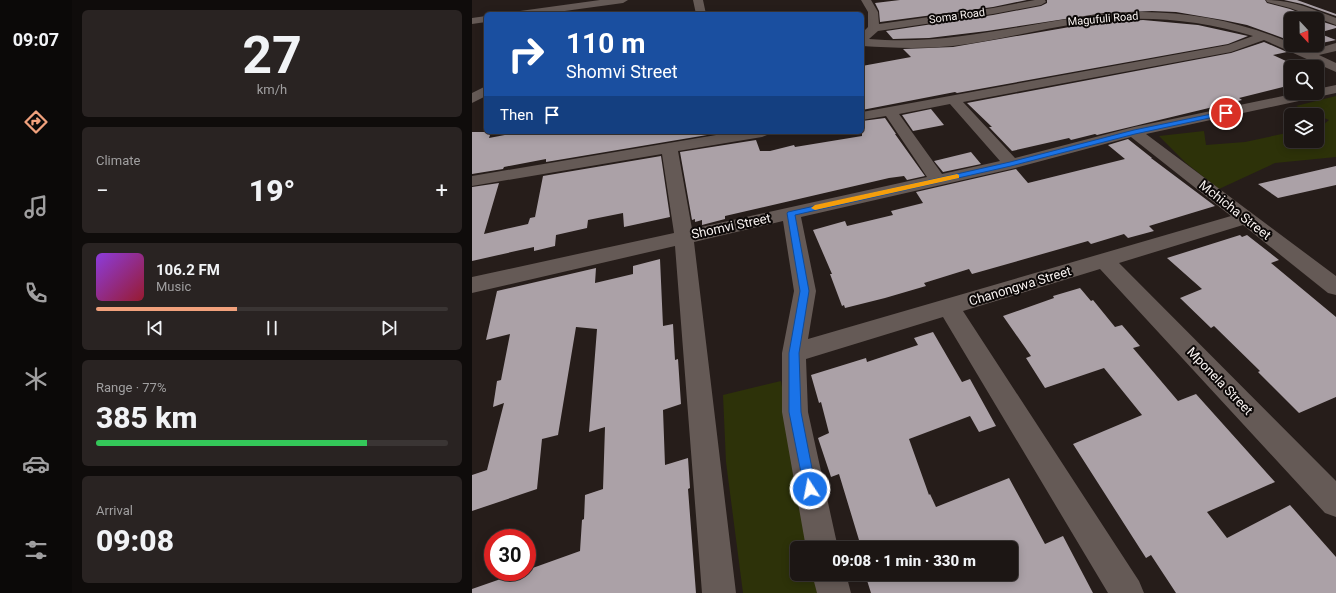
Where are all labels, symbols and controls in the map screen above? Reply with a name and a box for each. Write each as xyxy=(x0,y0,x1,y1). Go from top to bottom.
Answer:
street label: Soma Road xyxy=(928,6,986,26)
street label: Magufuli Road xyxy=(1067,9,1139,29)
north arrow xyxy=(1284,12,1324,52)
map controls xyxy=(1284,12,1324,148)
text: 27 xyxy=(242,25,302,86)
text: 110 m xyxy=(566,27,645,60)
icon: right xyxy=(500,28,552,80)
text: 09:07 xyxy=(13,29,59,50)
button: search xyxy=(1284,60,1324,100)
text: Shomvi Street xyxy=(566,61,678,82)
text: km/h xyxy=(257,82,287,97)
pin xyxy=(1209,96,1243,130)
icon: arrive xyxy=(1215,102,1237,124)
icon: arrive xyxy=(541,104,563,126)
text: Then xyxy=(500,106,533,124)
icon: directions xyxy=(22,108,50,136)
button: layers xyxy=(1284,108,1324,148)
text: Climate xyxy=(96,153,140,168)
text: 19° xyxy=(249,173,295,208)
street label: Mchicha Street xyxy=(1196,177,1274,243)
text: − xyxy=(96,178,109,203)
text: + xyxy=(436,178,448,203)
icon: music xyxy=(22,193,50,221)
street label: Shomvi Street xyxy=(690,210,772,242)
text: 106.2 FM xyxy=(156,261,220,279)
street label: Chanongwa Street xyxy=(967,263,1073,309)
icon: phone xyxy=(22,279,50,307)
text: Music xyxy=(156,279,191,294)
icon: previous xyxy=(144,317,166,339)
icon: pause xyxy=(261,317,283,339)
icon: next xyxy=(378,317,400,339)
street label: Mponela Street xyxy=(1184,344,1256,418)
icon: climate xyxy=(22,365,50,393)
text: Range · 77% xyxy=(96,380,166,395)
text: 385 km xyxy=(96,400,198,435)
icon: car xyxy=(22,450,50,478)
position arrow xyxy=(789,468,831,510)
text: Arrival xyxy=(96,503,133,518)
text: 09:08 xyxy=(96,523,174,558)
speed limit sign: 30 xyxy=(484,529,536,581)
icon: filters xyxy=(22,536,50,564)
text: 09:08 · 1 min · 330 m xyxy=(832,552,976,570)

